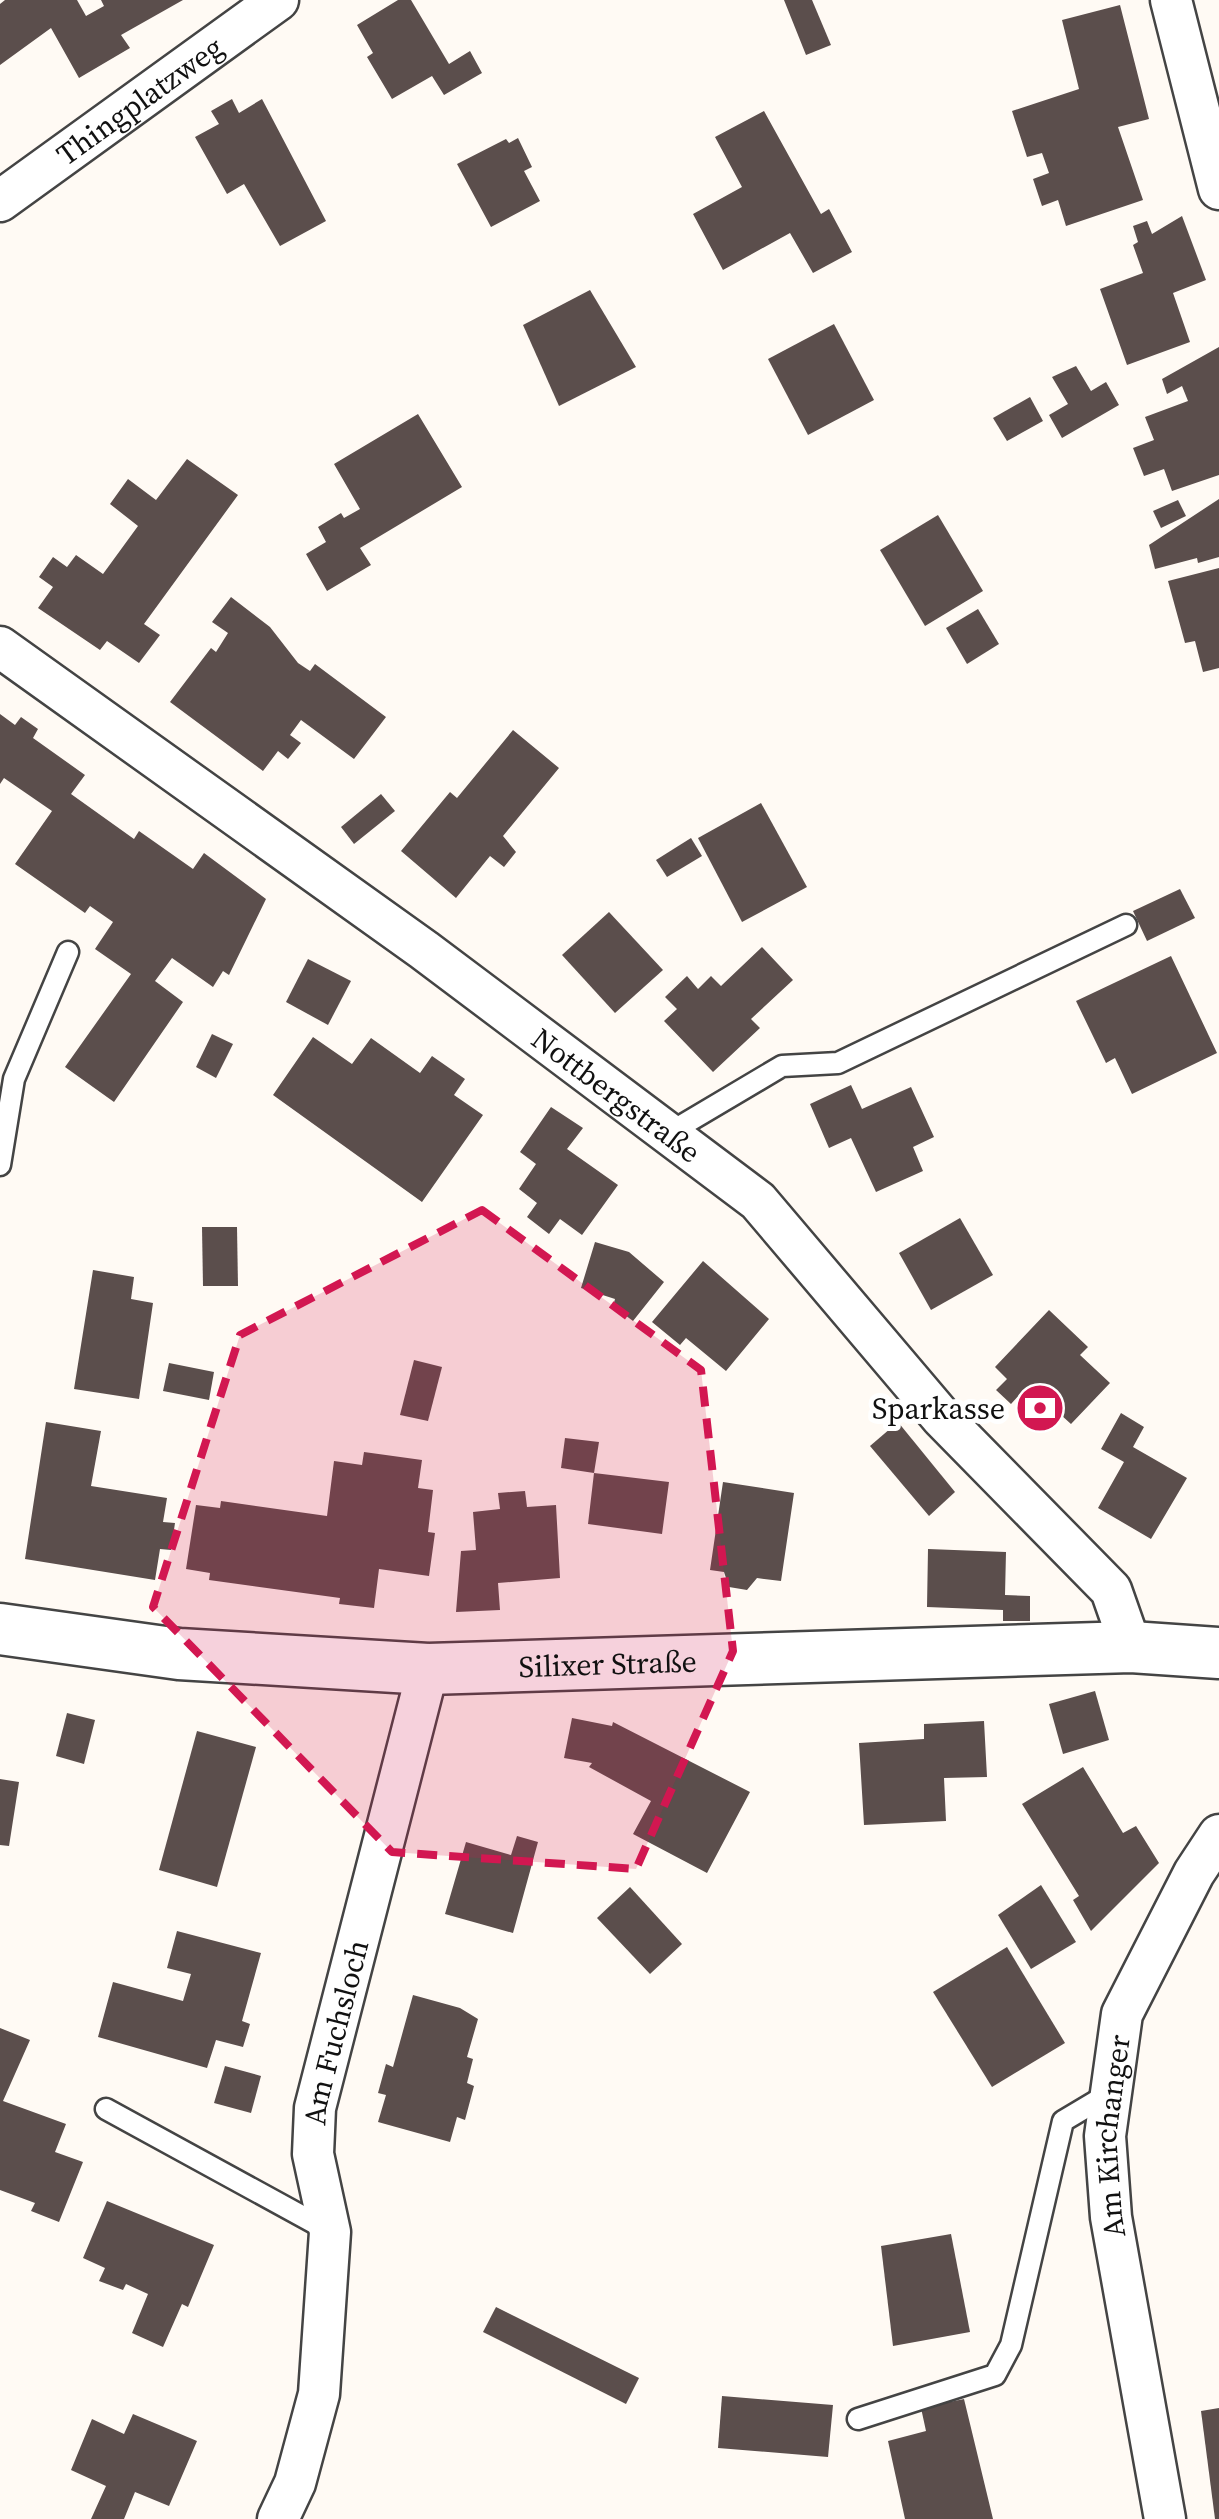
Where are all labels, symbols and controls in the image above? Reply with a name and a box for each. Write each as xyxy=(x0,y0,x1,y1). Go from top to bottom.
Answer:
street label: Thingplatzweg xyxy=(48,26,231,174)
street label: Nottbergstraße xyxy=(524,1018,710,1172)
bank icon: Sparkasse xyxy=(1014,1382,1066,1434)
place label: Sparkasse xyxy=(872,1388,1005,1429)
street label: Silixer Straße xyxy=(518,1640,697,1687)
street label: Am Fuchsloch xyxy=(294,1935,378,2126)
street label: Am Kirchanger xyxy=(1084,2032,1139,2241)

